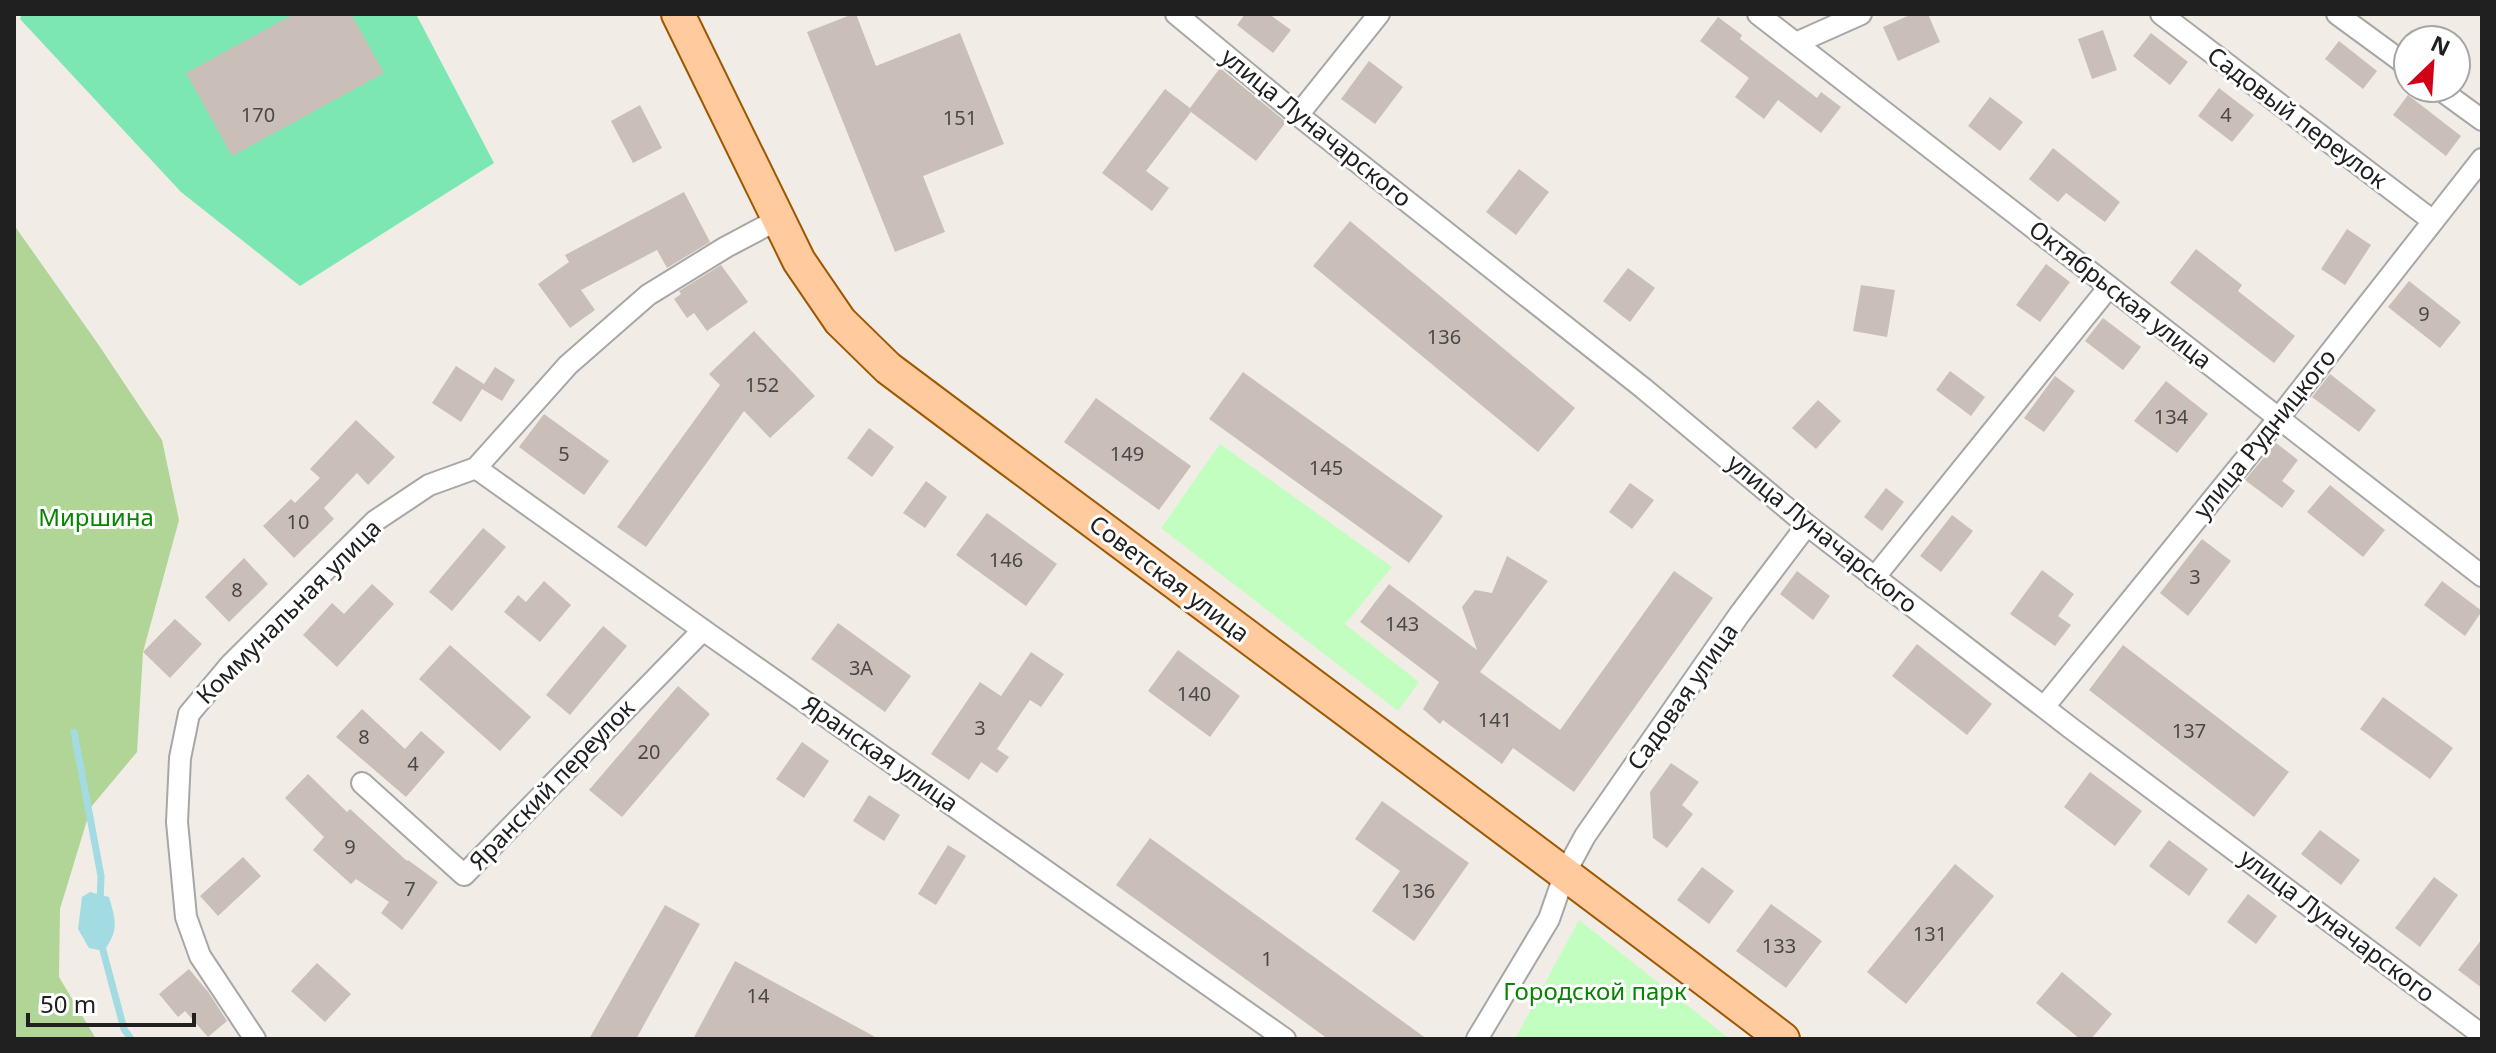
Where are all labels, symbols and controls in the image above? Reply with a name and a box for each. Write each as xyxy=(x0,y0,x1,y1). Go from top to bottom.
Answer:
north arrow xyxy=(2392,24,2472,104)
text: N xyxy=(2426,28,2455,62)
street label: Садовый переулок xyxy=(2201,38,2395,196)
street label: улица Луначарского xyxy=(1215,40,1419,214)
house number: 170 xyxy=(241,101,275,128)
house number: 4 xyxy=(2220,101,2232,128)
house number: 151 xyxy=(943,104,977,131)
street label: Октябрьская улица xyxy=(2023,212,2219,376)
house number: 9 xyxy=(2418,300,2430,327)
house number: 136 xyxy=(1427,323,1461,350)
street label: улица Рудницкого xyxy=(2185,341,2343,525)
house number: 152 xyxy=(745,371,779,398)
house number: 134 xyxy=(2154,403,2189,430)
house number: 5 xyxy=(558,440,570,467)
house number: 149 xyxy=(1110,440,1144,467)
street label: улица Луначарского xyxy=(1721,446,1925,620)
house number: 145 xyxy=(1309,454,1343,481)
park label: Миршина xyxy=(38,500,154,533)
street label: Советская улица xyxy=(1083,507,1257,649)
house number: 10 xyxy=(287,508,309,535)
street label: Коммунальная улица xyxy=(188,511,388,711)
house number: 146 xyxy=(989,546,1023,573)
house number: 3 xyxy=(2189,563,2201,590)
house number: 8 xyxy=(231,576,243,603)
house number: 143 xyxy=(1385,610,1419,637)
street label: Садовая улица xyxy=(1619,616,1745,776)
house number: 3А xyxy=(849,654,873,681)
house number: 140 xyxy=(1177,680,1211,707)
street label: Яранская улица xyxy=(796,687,966,819)
street label: Яранский переулок xyxy=(461,691,641,877)
house number: 141 xyxy=(1478,706,1512,733)
house number: 3 xyxy=(974,714,986,741)
house number: 137 xyxy=(2172,717,2206,744)
house number: 8 xyxy=(358,723,370,750)
house number: 20 xyxy=(638,738,660,765)
house number: 4 xyxy=(407,750,419,777)
house number: 9 xyxy=(344,833,356,860)
street label: улица Луначарского xyxy=(2234,841,2442,1009)
house number: 7 xyxy=(404,875,416,902)
house number: 136 xyxy=(1401,877,1435,904)
house number: 131 xyxy=(1913,920,1947,947)
house number: 133 xyxy=(1762,932,1796,959)
house number: 1 xyxy=(1261,945,1273,972)
park label: Городской парк xyxy=(1503,974,1687,1007)
scale bar xyxy=(28,977,194,1027)
house number: 14 xyxy=(747,982,770,1009)
text: 50 m xyxy=(40,987,96,1020)

